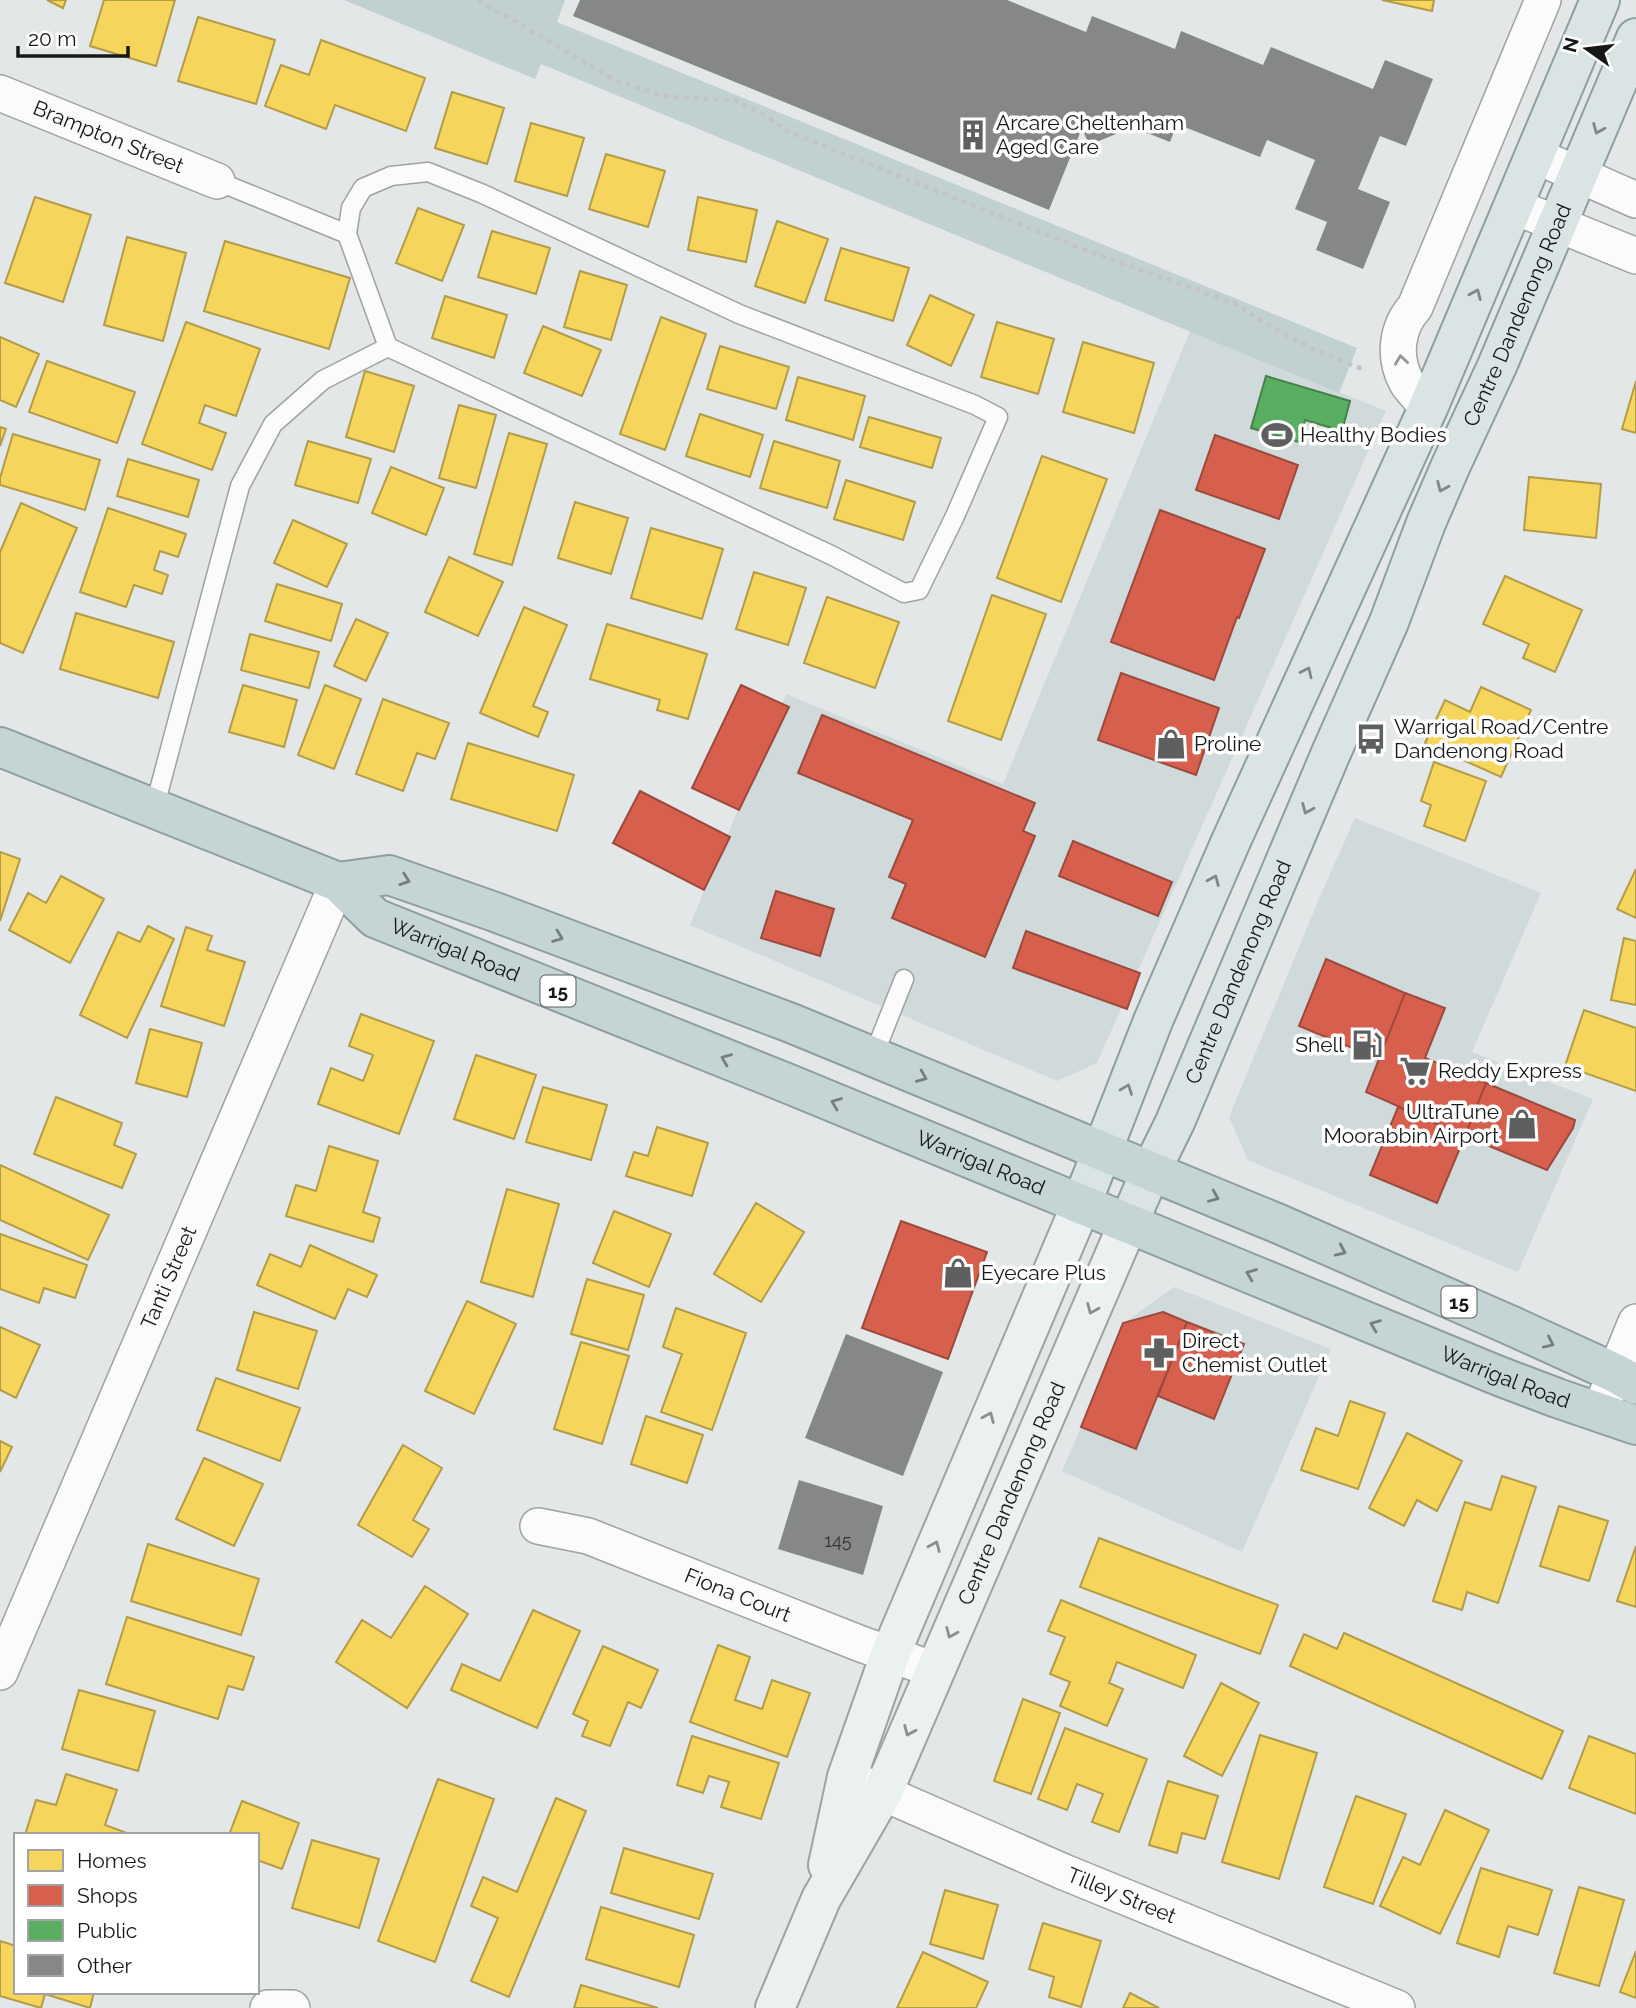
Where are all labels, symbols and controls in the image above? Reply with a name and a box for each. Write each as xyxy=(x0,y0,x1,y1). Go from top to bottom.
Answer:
scale bar xyxy=(18,14,128,58)
north arrow xyxy=(1552,14,1622,84)
text: 20 m xyxy=(28,26,76,51)
text: N xyxy=(1558,35,1583,55)
street label: Brampton Street xyxy=(30,95,188,178)
place label: Arcare Cheltenham Aged Care xyxy=(996,110,1184,159)
building icon: Arcare Cheltenham Aged Care xyxy=(956,118,990,152)
one-way arrow xyxy=(1592,122,1606,134)
street label: Centre Dandenong Road xyxy=(1458,200,1576,430)
one-way arrow xyxy=(1468,289,1482,301)
one-way arrow xyxy=(1393,354,1408,365)
sports icon: Healthy Bodies xyxy=(1260,418,1294,452)
place label: Healthy Bodies xyxy=(1300,422,1447,447)
one-way arrow xyxy=(1436,481,1450,493)
one-way arrow xyxy=(1299,667,1313,679)
place label: Warrigal Road/Centre Dandenong Road xyxy=(1394,714,1608,763)
bus stop icon: Warrigal Road/Centre Dandenong Road xyxy=(1354,722,1388,756)
shop icon: Proline xyxy=(1154,727,1188,761)
place label: Proline xyxy=(1194,731,1261,756)
one-way arrow xyxy=(1302,803,1316,815)
street label: Centre Dandenong Road xyxy=(1180,856,1296,1088)
one-way arrow xyxy=(398,872,410,886)
one-way arrow xyxy=(1206,875,1220,887)
street label: Warrigal Road xyxy=(387,913,524,987)
one-way arrow xyxy=(552,928,564,942)
road number: 15 xyxy=(540,976,576,1007)
fuel station icon: Shell xyxy=(1350,1028,1384,1062)
place label: Shell xyxy=(1295,1032,1344,1057)
one-way arrow xyxy=(720,1053,732,1067)
supermarket icon: Reddy Express xyxy=(1398,1054,1432,1088)
place label: Reddy Express xyxy=(1438,1058,1582,1083)
one-way arrow xyxy=(914,1069,927,1083)
one-way arrow xyxy=(1119,1083,1133,1095)
one-way arrow xyxy=(831,1098,843,1112)
place label: UltraTune Moorabbin Airport xyxy=(1324,1099,1499,1148)
shop icon: UltraTune Moorabbin Airport xyxy=(1505,1107,1539,1141)
street label: Warrigal Road xyxy=(913,1125,1049,1200)
one-way arrow xyxy=(1207,1188,1219,1202)
street label: Tanti Street xyxy=(135,1222,201,1333)
one-way arrow xyxy=(1334,1243,1347,1257)
shop icon: Eyecare Plus xyxy=(941,1256,975,1290)
place label: Eyecare Plus xyxy=(981,1260,1106,1285)
one-way arrow xyxy=(1245,1268,1258,1282)
road number: 15 xyxy=(1442,1286,1476,1318)
one-way arrow xyxy=(1086,1302,1100,1314)
one-way arrow xyxy=(1369,1320,1381,1334)
place label: Direct Chemist Outlet xyxy=(1182,1328,1328,1377)
one-way arrow xyxy=(1542,1335,1555,1349)
pharmacy icon: Direct Chemist Outlet xyxy=(1142,1336,1176,1370)
street label: Warrigal Road xyxy=(1437,1340,1574,1414)
street label: Centre Dandenong Road xyxy=(952,1378,1070,1609)
one-way arrow xyxy=(981,1412,995,1424)
house number: 145 xyxy=(824,1530,852,1551)
one-way arrow xyxy=(927,1541,941,1554)
street label: Fiona Court xyxy=(681,1562,795,1627)
one-way arrow xyxy=(946,1627,960,1639)
one-way arrow xyxy=(903,1724,917,1736)
legend xyxy=(14,1833,259,1994)
text: Homes xyxy=(77,1848,147,1873)
street label: Tilley Street xyxy=(1064,1862,1180,1928)
text: Shops xyxy=(77,1883,138,1908)
text: Public xyxy=(77,1918,137,1943)
text: Other xyxy=(77,1953,132,1978)

